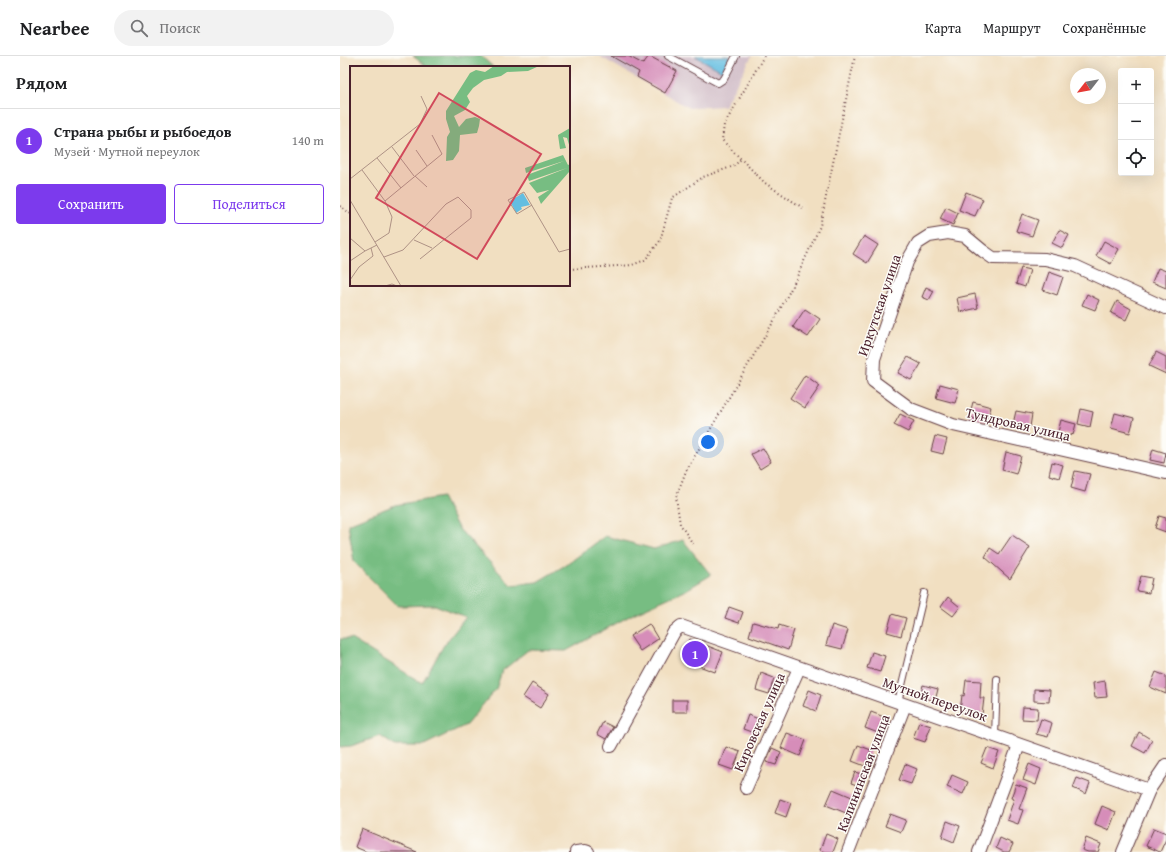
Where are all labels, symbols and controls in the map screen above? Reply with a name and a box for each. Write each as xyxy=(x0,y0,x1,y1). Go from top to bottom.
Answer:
search box xyxy=(114,10,394,46)
text: Nearbee xyxy=(20,14,90,42)
icon: search xyxy=(128,17,150,39)
text: Поиск xyxy=(160,17,200,38)
text: Карта xyxy=(925,18,961,38)
text: Маршрут xyxy=(983,18,1041,38)
text: Сохранённые xyxy=(1063,18,1146,38)
inset map xyxy=(350,66,570,286)
north arrow xyxy=(1070,68,1106,104)
map controls xyxy=(1118,68,1154,176)
button: + xyxy=(1118,68,1154,104)
text: Рядом xyxy=(16,70,67,95)
button: − xyxy=(1118,104,1154,140)
text: Страна рыбы и рыбоедов xyxy=(54,121,232,142)
text: 1 xyxy=(26,131,32,150)
text: 140 m xyxy=(292,131,324,150)
button: locate xyxy=(1118,140,1154,176)
text: Музей · Мутной переулок xyxy=(54,142,200,161)
button: Сохранить xyxy=(16,184,166,224)
button: Поделиться xyxy=(174,184,324,224)
street label: Иркутская улица xyxy=(852,251,906,359)
street label: Тундровая улица xyxy=(964,402,1073,446)
your location xyxy=(698,432,718,452)
pin: 1 xyxy=(682,639,708,669)
street label: Кировская улица xyxy=(728,669,790,775)
street label: Мутной переулок xyxy=(880,672,991,726)
street label: Калининская улица xyxy=(831,711,895,834)

